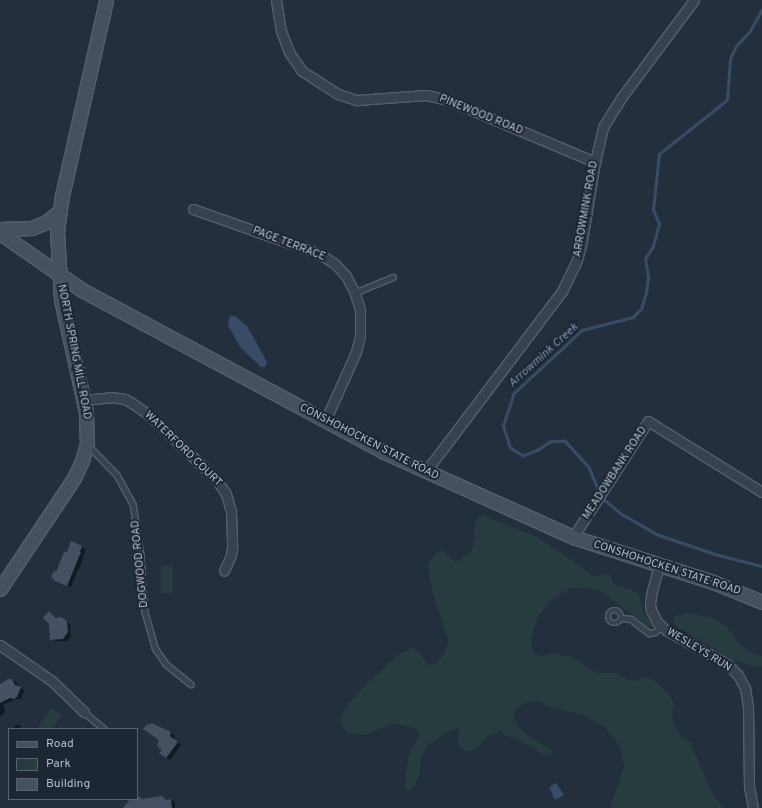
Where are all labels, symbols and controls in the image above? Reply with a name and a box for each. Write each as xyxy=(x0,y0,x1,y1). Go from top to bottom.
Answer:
street label: PINEWOOD ROAD xyxy=(437,92,525,138)
street label: ARROWMINK ROAD xyxy=(571,160,601,258)
street label: PAGE TERRACE xyxy=(251,224,327,264)
street label: NORTH SPRING MILL ROAD xyxy=(54,283,94,421)
water label: Arrowmink Creek xyxy=(506,321,582,391)
street label: CONSHOHOCKEN STATE ROAD xyxy=(297,401,441,483)
street label: WATERFORD COURT xyxy=(141,409,225,489)
street label: MEADOWBANK ROAD xyxy=(580,424,650,522)
street label: DOGWOOD ROAD xyxy=(129,520,151,608)
street label: CONSHOHOCKEN STATE ROAD xyxy=(591,538,743,598)
street label: WESLEYS RUN xyxy=(664,625,734,675)
legend xyxy=(8,728,138,800)
text: Road xyxy=(46,736,74,752)
text: Park xyxy=(46,756,71,772)
text: Building xyxy=(46,776,90,792)

